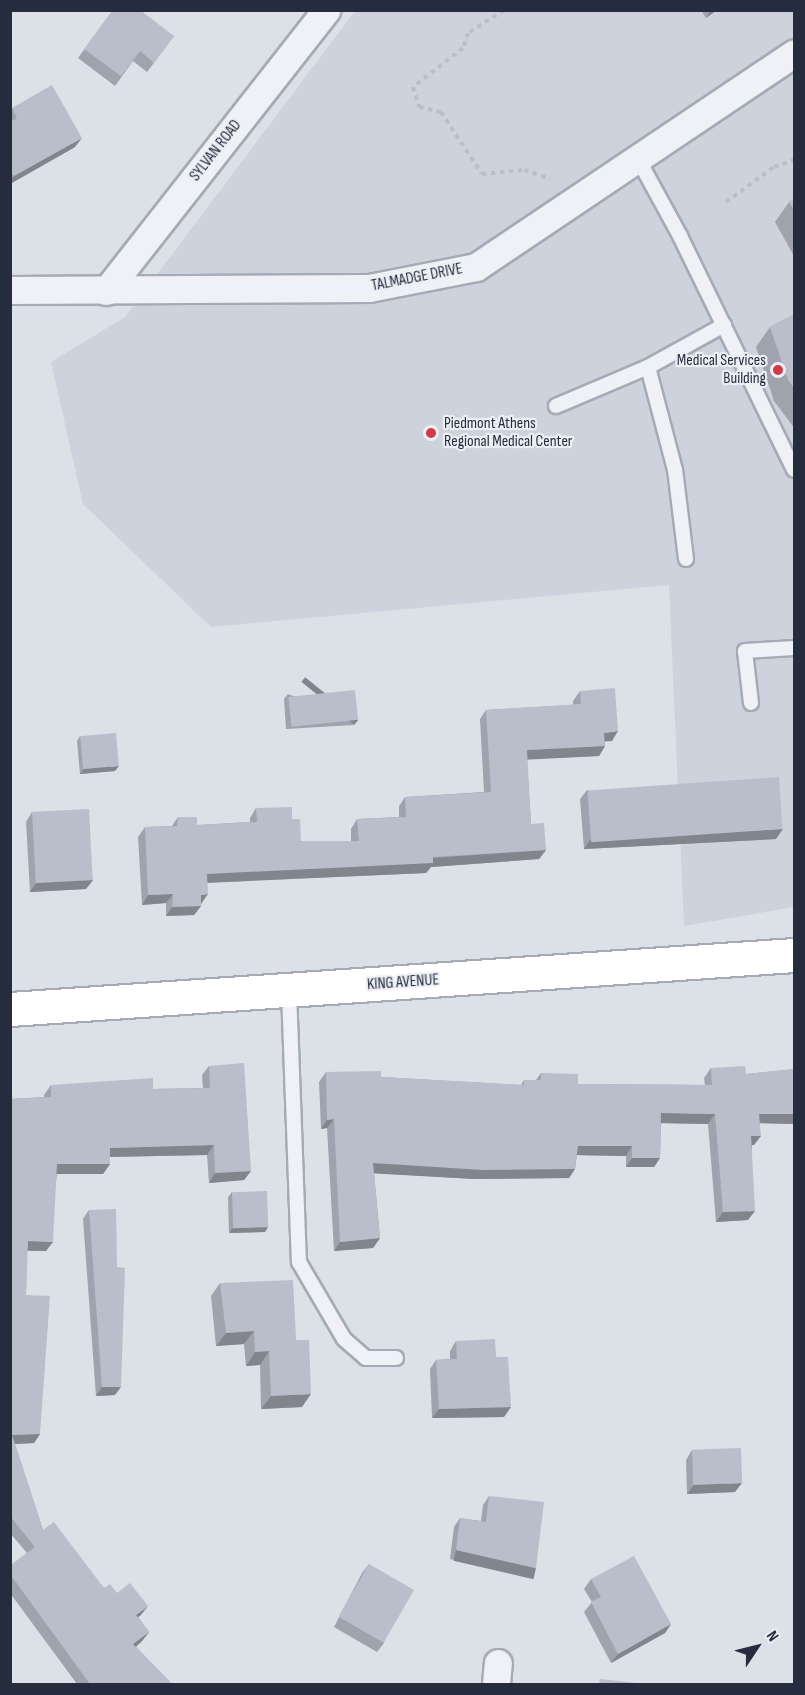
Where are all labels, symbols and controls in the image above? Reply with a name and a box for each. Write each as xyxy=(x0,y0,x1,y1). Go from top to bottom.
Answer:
street label: SYLVAN ROAD xyxy=(186,116,246,186)
street label: TALMADGE DRIVE xyxy=(370,260,464,296)
place label: Medical Services Building xyxy=(677,351,766,389)
marker: Medical Services Building xyxy=(771,363,785,377)
place label: Piedmont Athens Regional Medical Center xyxy=(444,414,572,452)
marker: Piedmont Athens Regional Medical Center xyxy=(422,424,440,442)
street label: KING AVENUE xyxy=(366,971,440,995)
north arrow xyxy=(727,1617,787,1677)
text: N xyxy=(762,1627,782,1645)

